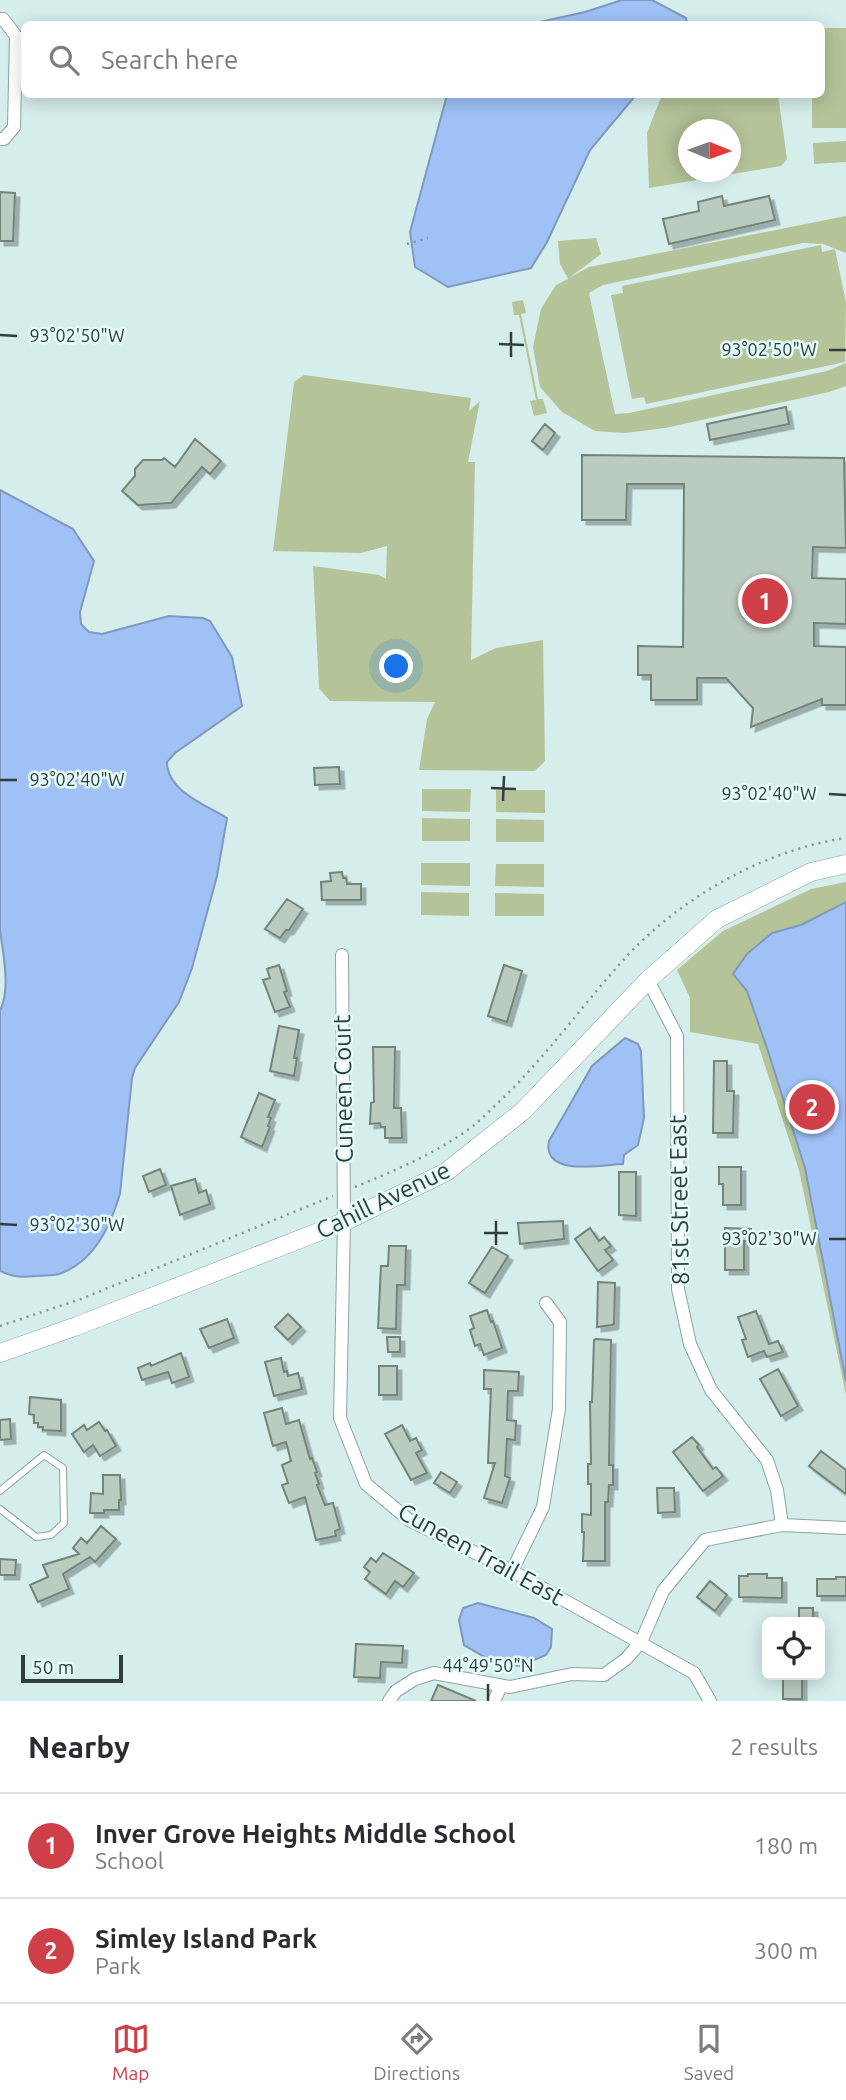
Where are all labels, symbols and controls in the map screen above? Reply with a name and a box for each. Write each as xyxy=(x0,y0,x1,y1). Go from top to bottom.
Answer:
search box xyxy=(21,21,825,98)
icon: search xyxy=(45,41,83,79)
text: Search here xyxy=(101,45,238,74)
north arrow xyxy=(678,119,741,182)
text: 93°02'50"W xyxy=(29,325,125,345)
text: 93°02'50"W xyxy=(721,339,817,359)
pin: 1 xyxy=(742,575,788,627)
your location xyxy=(379,649,413,683)
text: 93°02'40"W xyxy=(29,769,125,789)
text: 93°02'40"W xyxy=(721,783,817,803)
street label: Cuneen Court xyxy=(328,1014,358,1164)
pin: 2 xyxy=(789,1081,835,1133)
street label: 81st Street East xyxy=(664,1114,694,1285)
street label: Cahill Avenue xyxy=(312,1156,454,1244)
text: 93°02'30"W xyxy=(29,1214,125,1234)
text: 93°02'30"W xyxy=(721,1228,817,1248)
street label: Cuneen Trail East xyxy=(394,1497,569,1611)
map controls xyxy=(762,1617,825,1680)
button: locate xyxy=(762,1617,825,1680)
scale bar xyxy=(21,1652,122,1684)
text: 44°49'50"N xyxy=(442,1655,534,1675)
text: 50 m xyxy=(32,1656,74,1678)
text: Nearby xyxy=(28,1730,130,1764)
text: 2 results xyxy=(730,1734,818,1759)
text: Inver Grove Heights Middle School xyxy=(95,1819,515,1848)
text: 1 xyxy=(45,1833,57,1858)
text: 180 m xyxy=(754,1833,818,1858)
text: School xyxy=(95,1848,164,1873)
text: Simley Island Park xyxy=(95,1924,317,1953)
text: 2 xyxy=(45,1938,57,1963)
text: 300 m xyxy=(754,1938,818,1963)
text: Park xyxy=(95,1953,141,1978)
tab: Map xyxy=(112,2020,150,2084)
tab: Directions xyxy=(373,2020,460,2084)
tab: Saved xyxy=(684,2020,734,2084)

